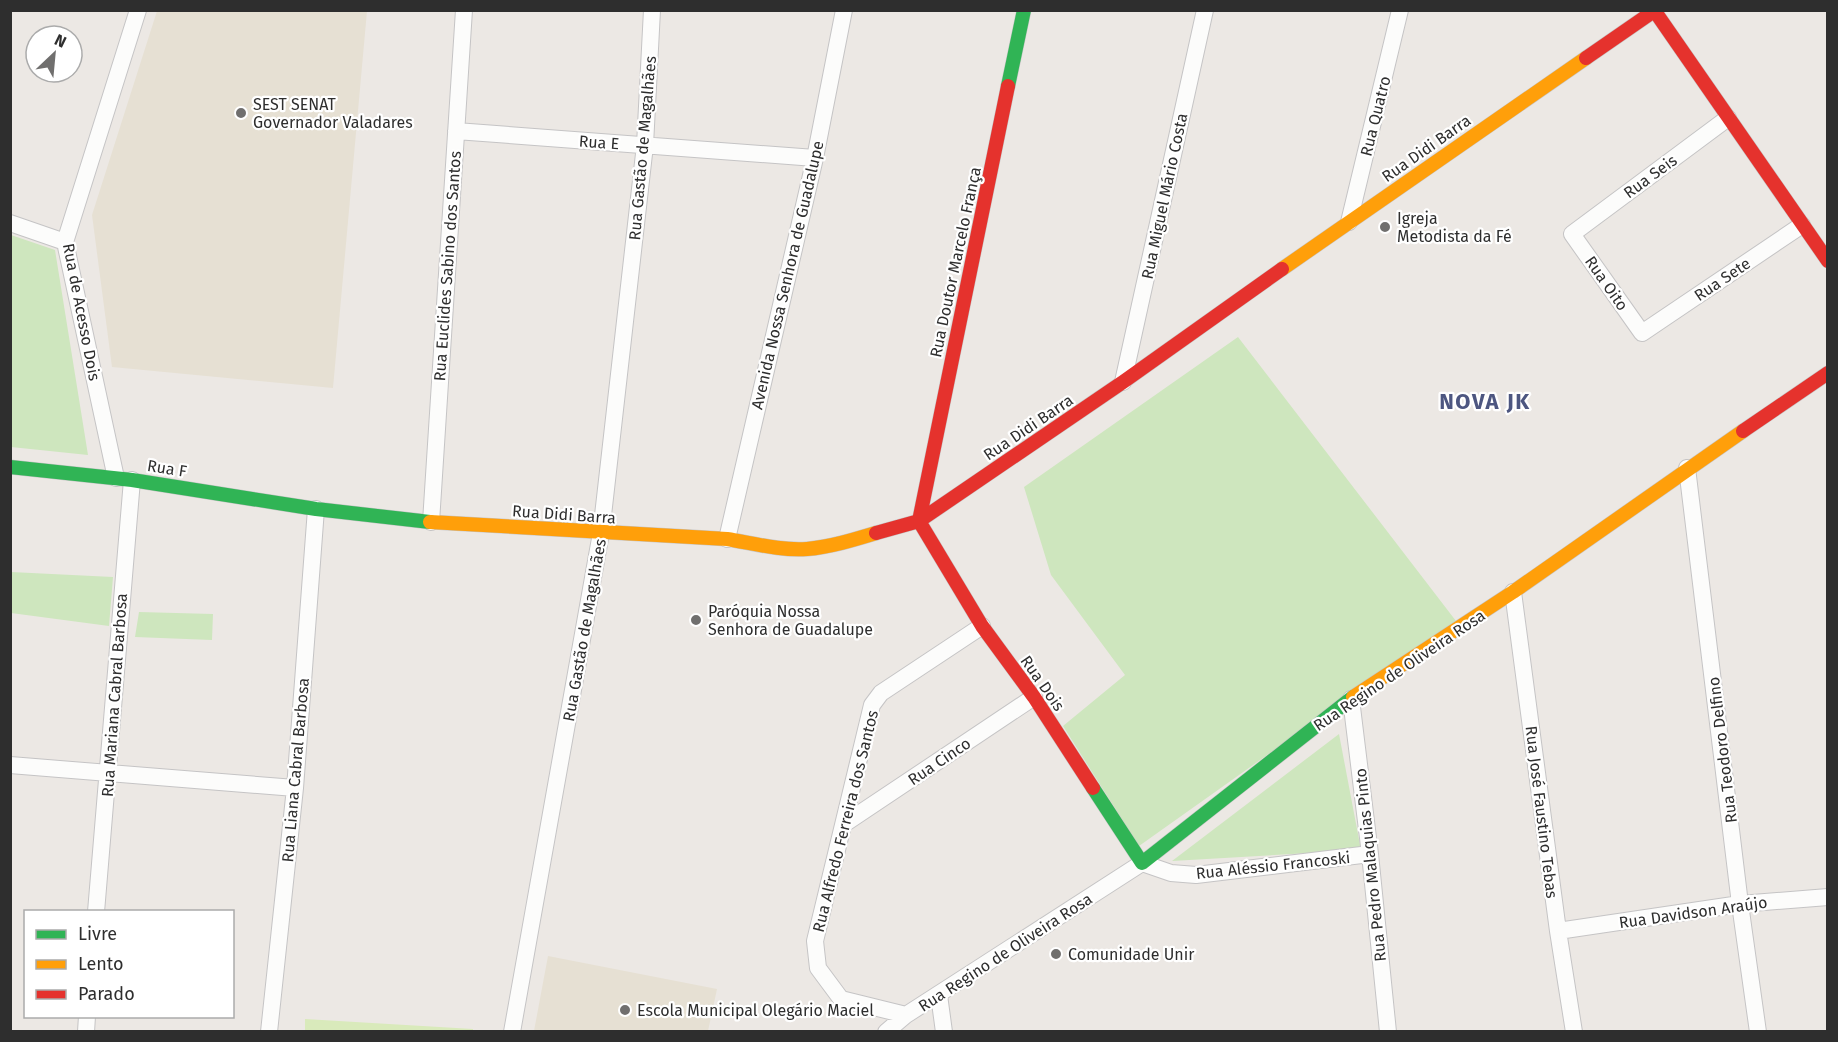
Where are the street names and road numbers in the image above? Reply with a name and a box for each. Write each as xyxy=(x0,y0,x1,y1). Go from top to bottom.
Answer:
street label: Rua Gastão de Magalhães xyxy=(625,55,660,241)
street label: Rua Quatro xyxy=(1356,74,1395,158)
street label: Rua Miguel Mário Costa xyxy=(1138,111,1191,281)
street label: Rua Didi Barra xyxy=(1378,111,1474,186)
street label: Rua E xyxy=(578,132,620,153)
street label: Avenida Nossa Senhora de Guadalupe xyxy=(747,139,828,411)
street label: Rua Euclides Sabino dos Santos xyxy=(430,150,465,382)
street label: Rua Seis xyxy=(1620,151,1681,202)
street label: Rua Doutor Marcelo França xyxy=(926,165,986,359)
street label: Rua de Acesso Dois xyxy=(59,242,104,382)
street label: Rua Oito xyxy=(1581,252,1632,314)
street label: Rua Sete xyxy=(1691,254,1754,305)
street label: Rua Didi Barra xyxy=(980,390,1077,464)
street label: Rua F xyxy=(146,456,188,481)
street label: Rua Didi Barra xyxy=(511,501,617,528)
street label: Rua Gastão de Magalhães xyxy=(559,537,610,723)
street label: Rua Mariana Cabral Barbosa xyxy=(98,592,131,798)
street label: Rua Regino de Oliveira Rosa xyxy=(1310,606,1489,735)
street label: Rua Dois xyxy=(1017,652,1069,715)
street label: Rua Teodoro Delfino xyxy=(1704,676,1741,824)
street label: Rua Liana Cabral Barbosa xyxy=(278,677,313,863)
street label: Rua Alfredo Ferreira dos Santos xyxy=(809,708,882,934)
street label: Rua José Faustino Tebas xyxy=(1521,725,1562,899)
street label: Rua Cinco xyxy=(904,734,974,789)
street label: Rua Pedro Malaquias Pinto xyxy=(1351,767,1390,963)
street label: Rua Aléssio Francoski xyxy=(1195,848,1351,883)
street label: Rua Regino de Oliveira Rosa xyxy=(915,889,1096,1016)
street label: Rua Davidson Araújo xyxy=(1618,893,1768,932)

